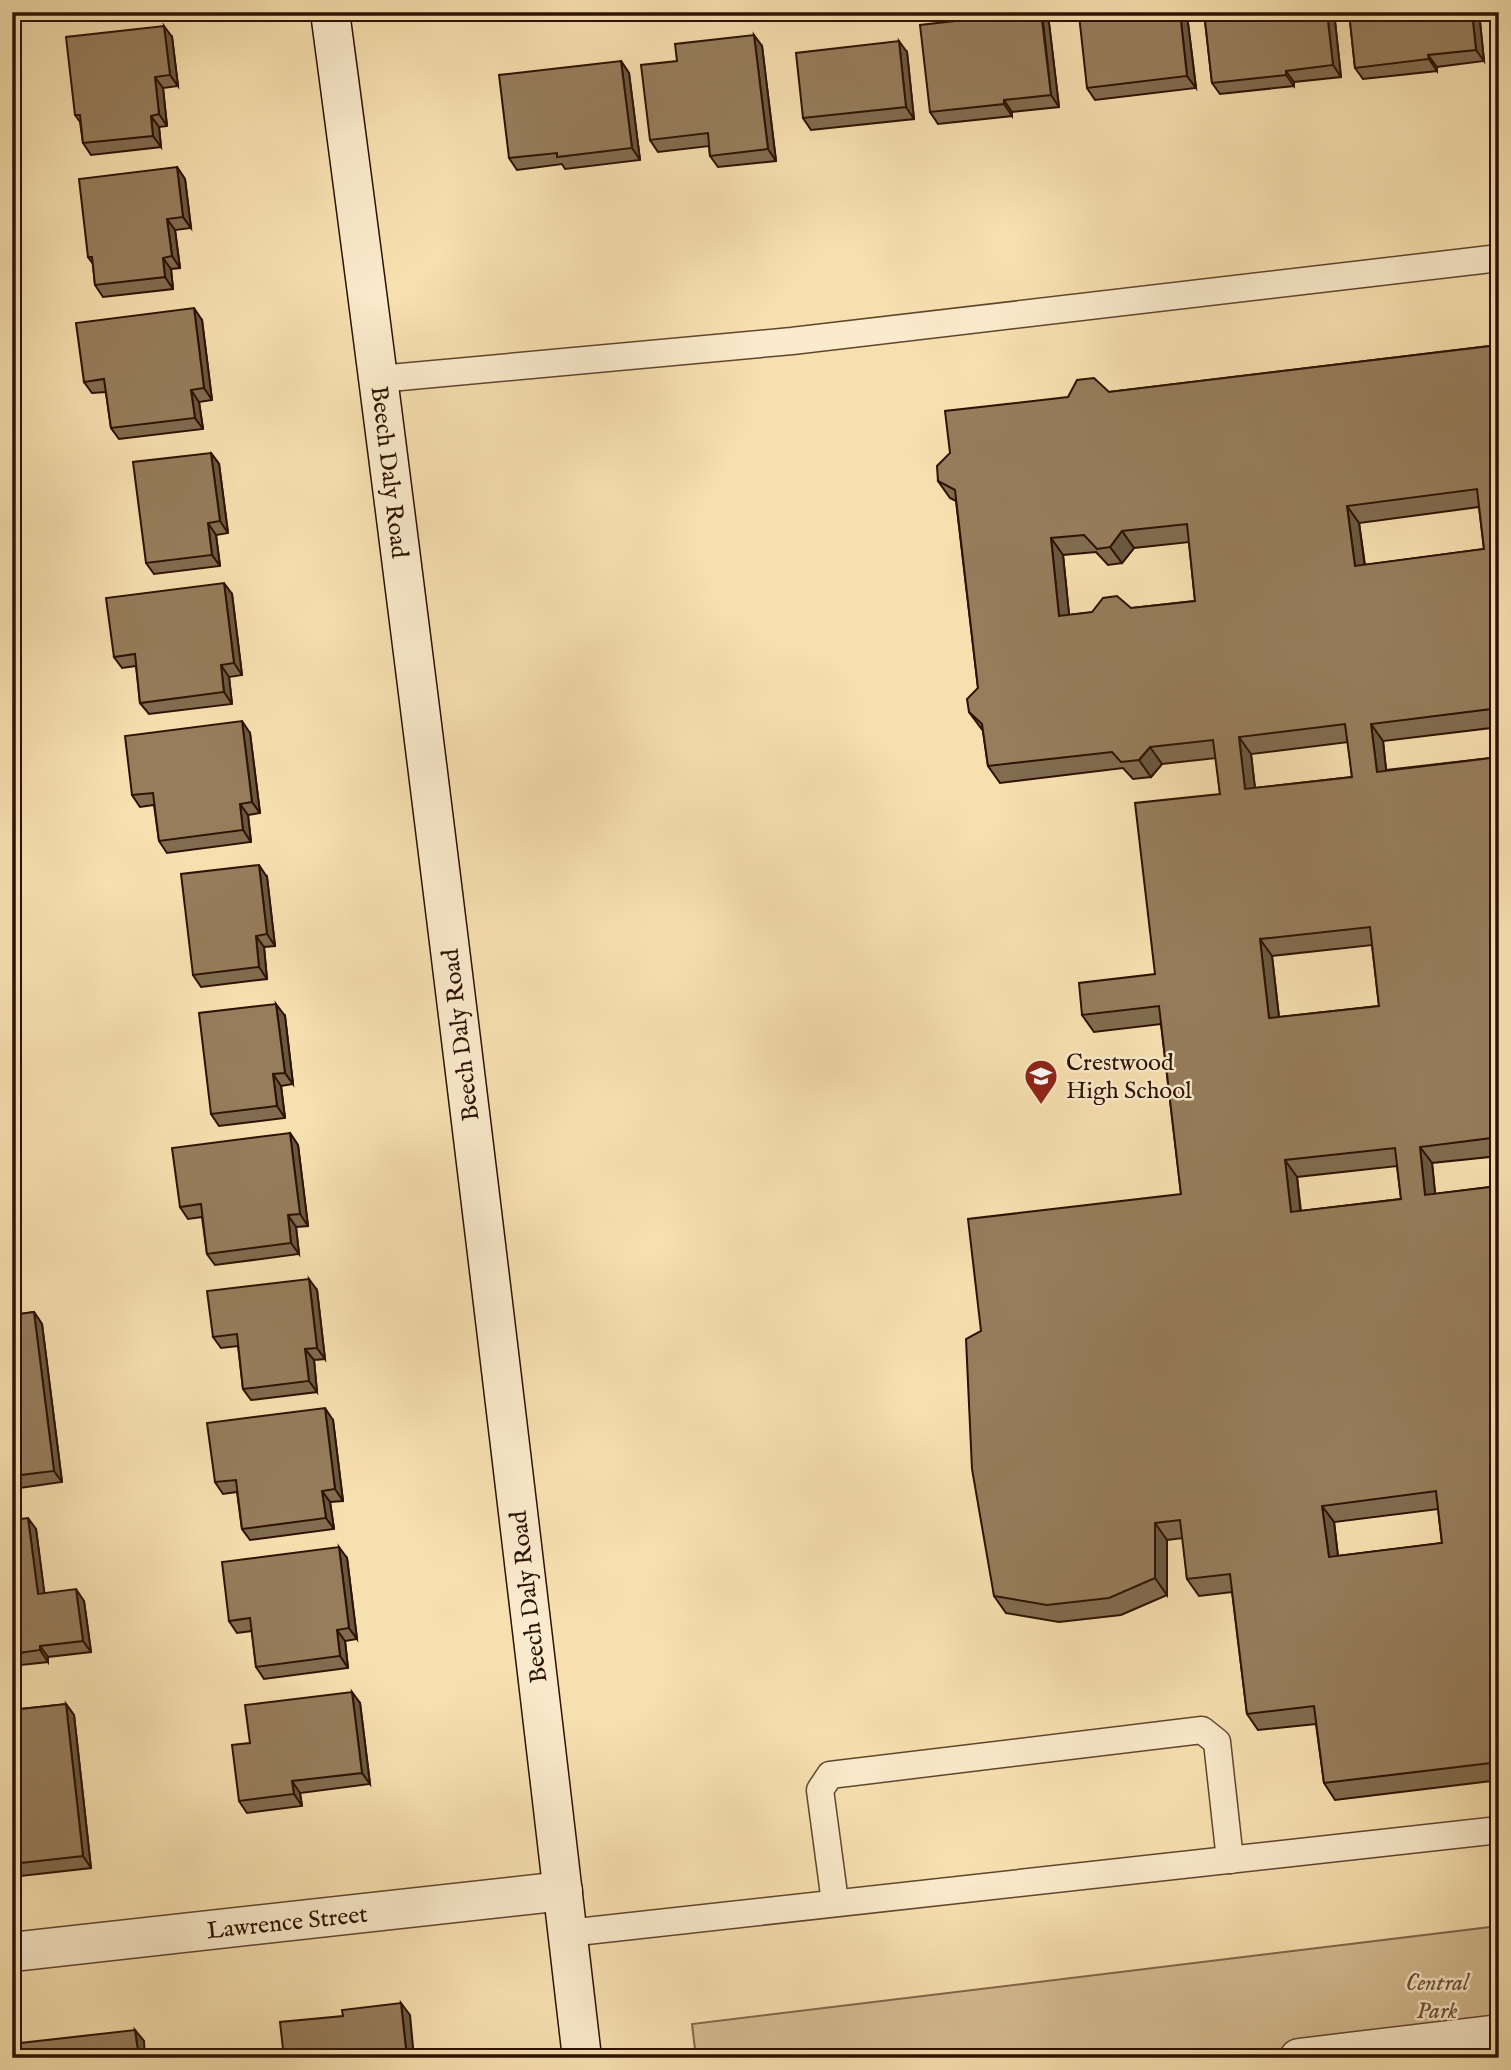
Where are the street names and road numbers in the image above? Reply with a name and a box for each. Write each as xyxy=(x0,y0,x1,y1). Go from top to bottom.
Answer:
street label: Beech Daly Road xyxy=(363,384,414,560)
street label: Beech Daly Road xyxy=(436,947,487,1123)
street label: Beech Daly Road xyxy=(504,1509,555,1685)
street label: Lawrence Street xyxy=(205,1900,369,1947)

